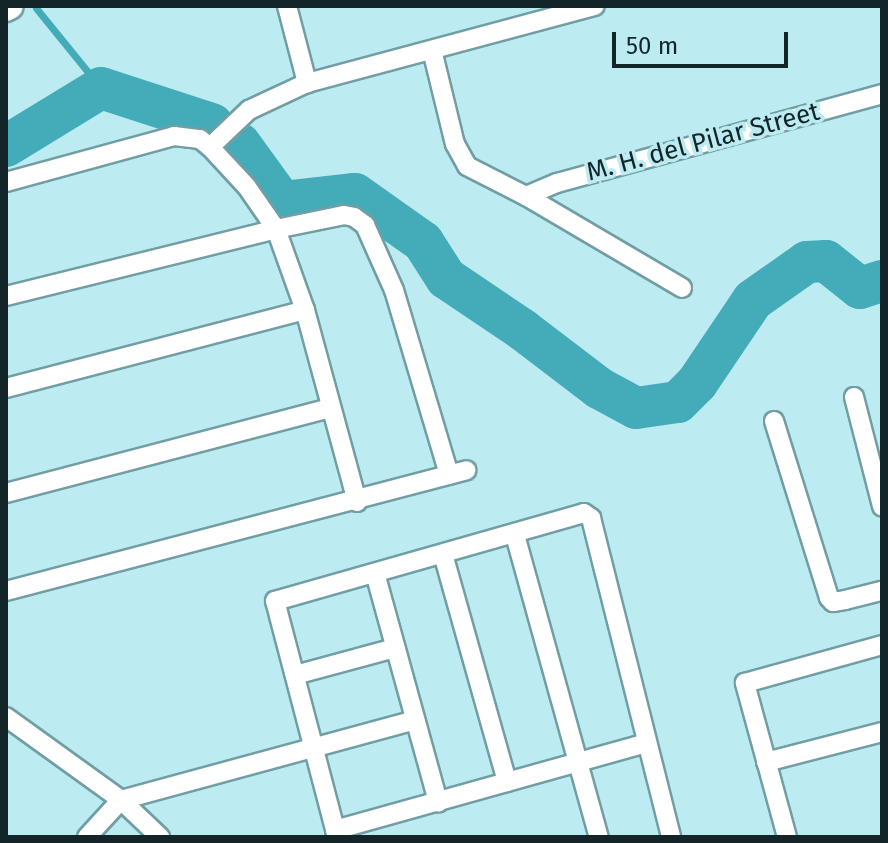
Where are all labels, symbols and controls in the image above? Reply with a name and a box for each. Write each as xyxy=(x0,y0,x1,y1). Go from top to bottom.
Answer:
scale bar xyxy=(616,16,792,66)
text: 50 m xyxy=(626,32,678,60)
street label: M. H. del Pilar Street xyxy=(583,96,823,188)

